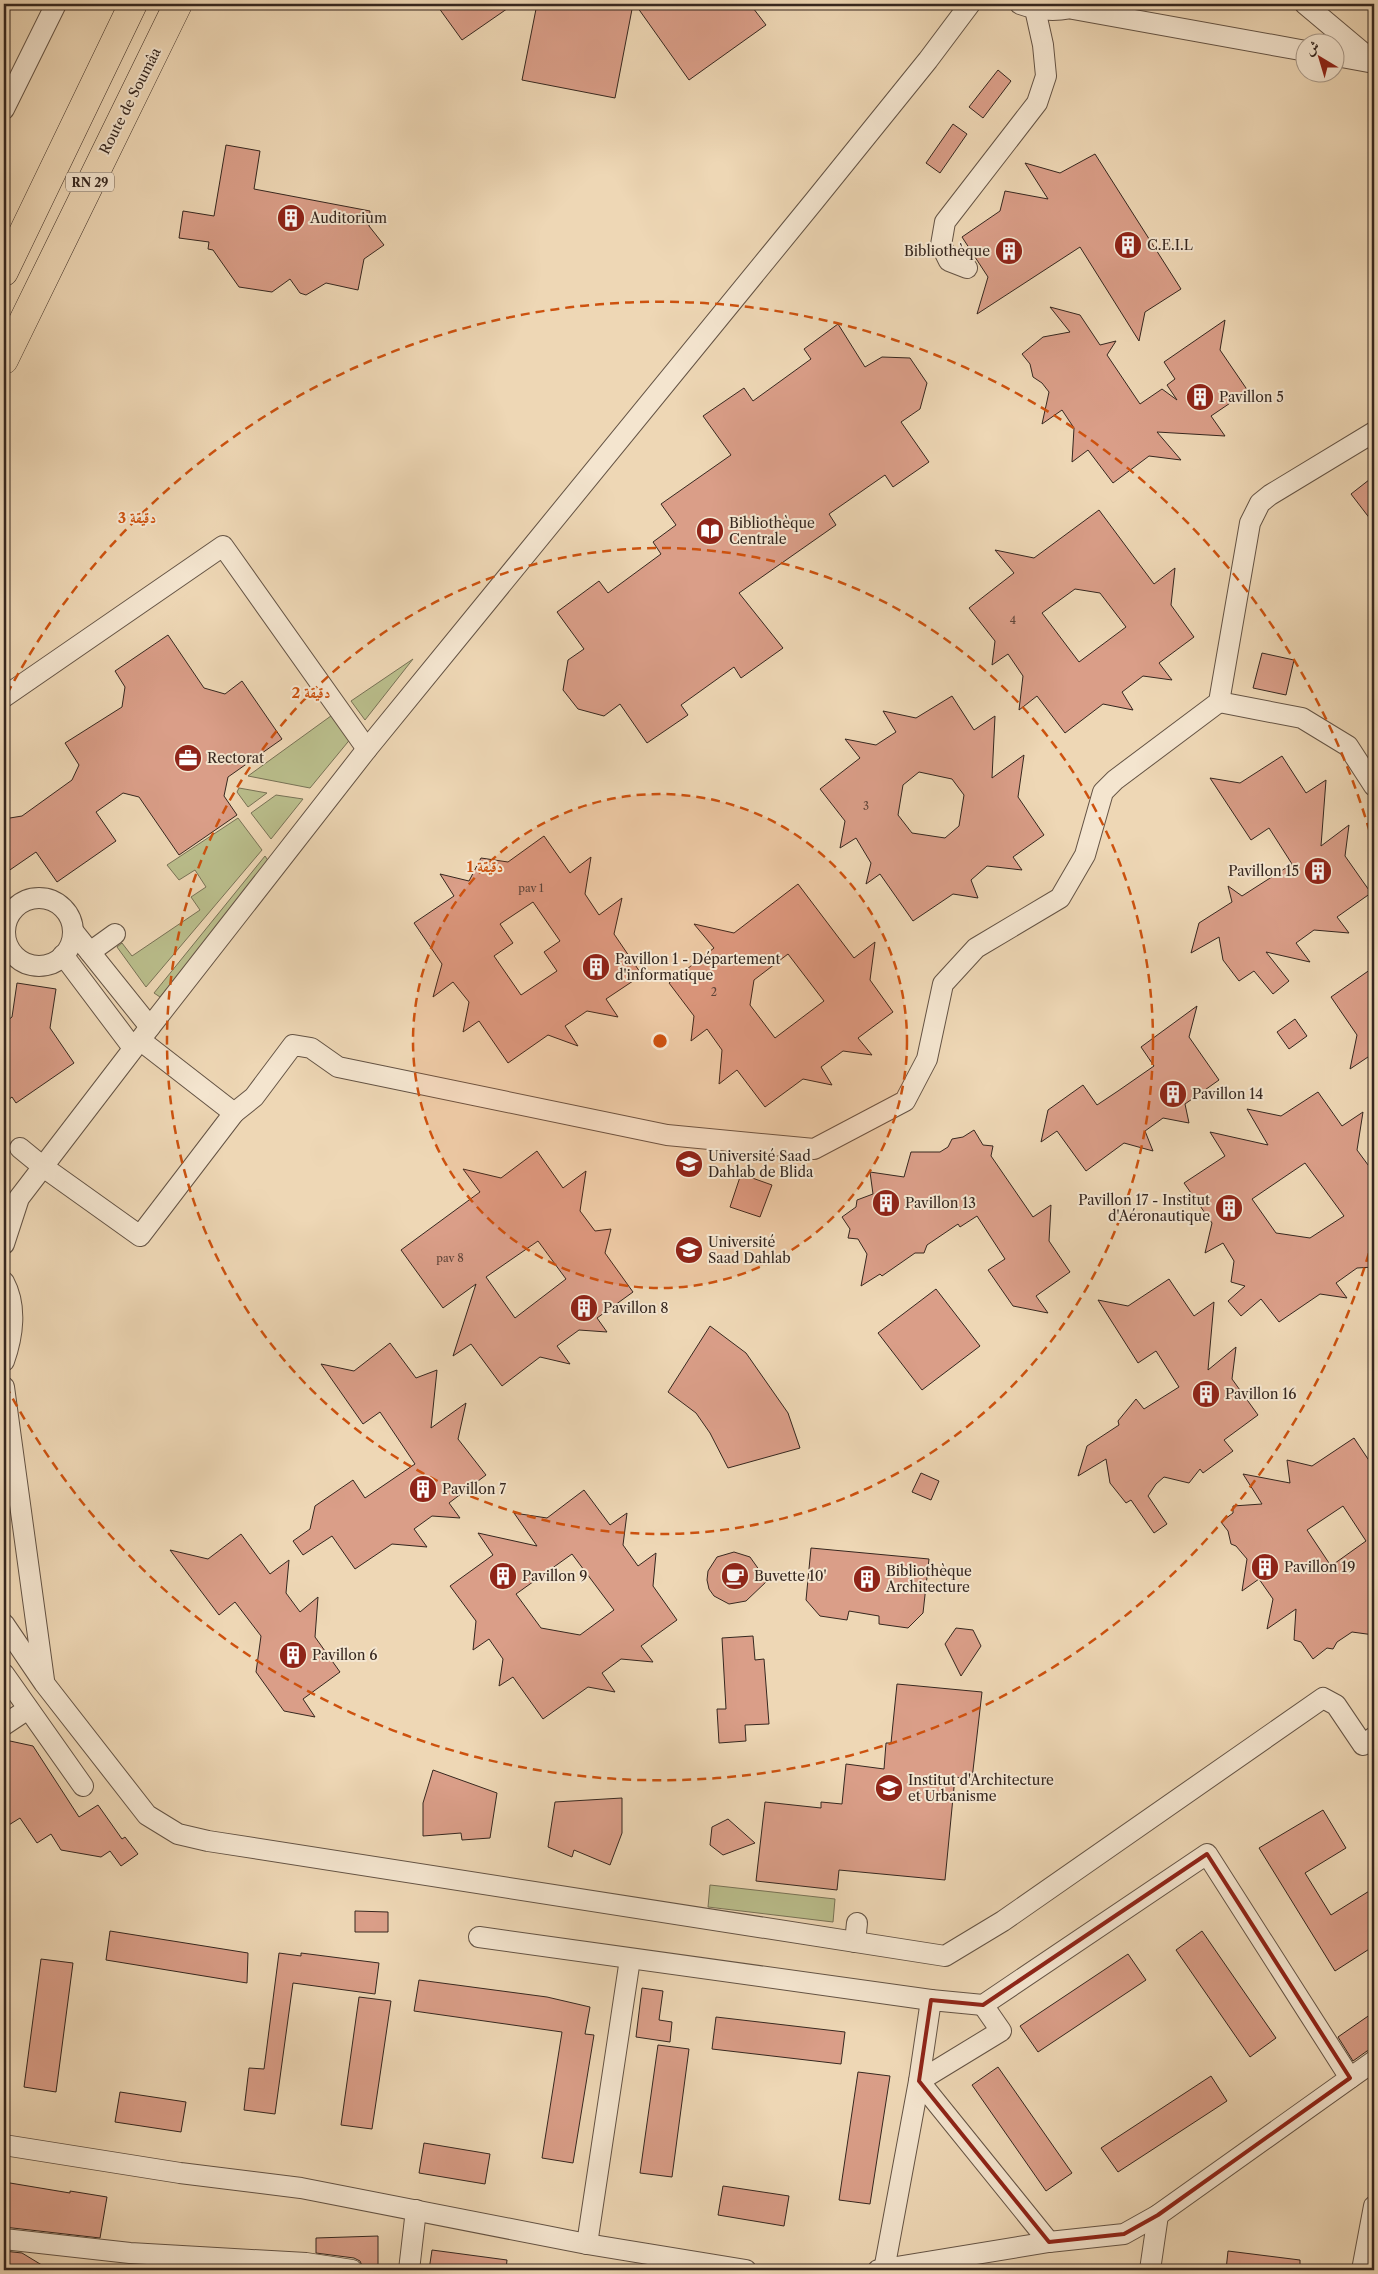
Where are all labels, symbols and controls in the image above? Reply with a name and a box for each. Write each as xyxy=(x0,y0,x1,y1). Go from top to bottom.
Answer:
north arrow xyxy=(1296,32,1346,82)
text: ش xyxy=(1301,36,1323,59)
street label: Route de Soumâa xyxy=(95,44,165,157)
road number: RN 29 xyxy=(66,172,114,192)
building icon: Auditorium xyxy=(276,203,306,233)
place label: Auditorium xyxy=(309,209,387,227)
building icon: C.E.I.L xyxy=(1113,230,1143,260)
building icon: Bibliothèque xyxy=(994,236,1024,266)
place label: C.E.I.L xyxy=(1147,236,1193,254)
place label: Bibliothèque xyxy=(904,242,990,260)
building icon: Pavillon 5 xyxy=(1185,382,1215,412)
place label: Pavillon 5 xyxy=(1219,388,1284,406)
text: 3 دقيقة xyxy=(118,508,156,527)
place label: Bibliothèque Centrale xyxy=(729,514,815,548)
library icon: Bibliothèque Centrale xyxy=(695,516,725,546)
house number: 4 xyxy=(1010,613,1016,627)
text: 2 دقيقة xyxy=(292,683,330,702)
office icon: Rectorat xyxy=(173,743,203,773)
place label: Rectorat xyxy=(207,749,264,767)
house number: 3 xyxy=(863,799,869,813)
building icon: Pavillon 15 xyxy=(1303,856,1333,886)
text: 1 دقيقة xyxy=(467,857,503,876)
place label: Pavillon 15 xyxy=(1228,862,1299,880)
house number: pav 1 xyxy=(518,881,544,895)
place label: Pavillon 1 - Département d'informatique xyxy=(615,950,781,984)
building icon: Pavillon 1 - Département d'informatique xyxy=(581,952,611,982)
house number: 2 xyxy=(711,985,717,999)
centre of rings xyxy=(651,1032,669,1050)
building icon: Pavillon 14 xyxy=(1158,1079,1188,1109)
place label: Pavillon 14 xyxy=(1192,1085,1263,1103)
place label: Université Saad Dahlab de Blida xyxy=(708,1147,814,1181)
school or university icon: Université Saad Dahlab de Blida xyxy=(674,1149,704,1179)
building icon: Pavillon 13 xyxy=(871,1188,901,1218)
place label: Pavillon 17 - Institut d'Aéronautique xyxy=(1078,1191,1210,1225)
building icon: Pavillon 17 - Institut d'Aéronautique xyxy=(1214,1193,1244,1223)
place label: Pavillon 13 xyxy=(905,1194,976,1212)
place label: Université Saad Dahlab xyxy=(708,1233,791,1267)
school or university icon: Université Saad Dahlab xyxy=(674,1235,704,1265)
house number: pav 8 xyxy=(436,1251,464,1265)
building icon: Pavillon 8 xyxy=(569,1293,599,1323)
place label: Pavillon 8 xyxy=(603,1299,669,1317)
building icon: Pavillon 16 xyxy=(1191,1379,1221,1409)
place label: Pavillon 16 xyxy=(1225,1385,1296,1403)
building icon: Pavillon 7 xyxy=(408,1474,438,1504)
place label: Pavillon 7 xyxy=(442,1480,506,1498)
building icon: Pavillon 19 xyxy=(1250,1552,1280,1582)
place label: Pavillon 19 xyxy=(1284,1558,1355,1576)
building icon: Pavillon 9 xyxy=(488,1561,518,1591)
cafe icon: Buvette 10' xyxy=(720,1561,750,1591)
place label: Bibliothèque Architecture xyxy=(885,1562,972,1596)
building icon: Bibliothèque Architecture xyxy=(852,1564,882,1594)
place label: Pavillon 9 xyxy=(522,1567,588,1585)
place label: Buvette 10' xyxy=(754,1567,827,1585)
building icon: Pavillon 6 xyxy=(278,1640,308,1670)
place label: Pavillon 6 xyxy=(312,1646,378,1664)
place label: Institut d'Architecture et Urbanisme xyxy=(908,1771,1054,1805)
school or university icon: Institut d'Architecture et Urbanisme xyxy=(874,1773,904,1803)

